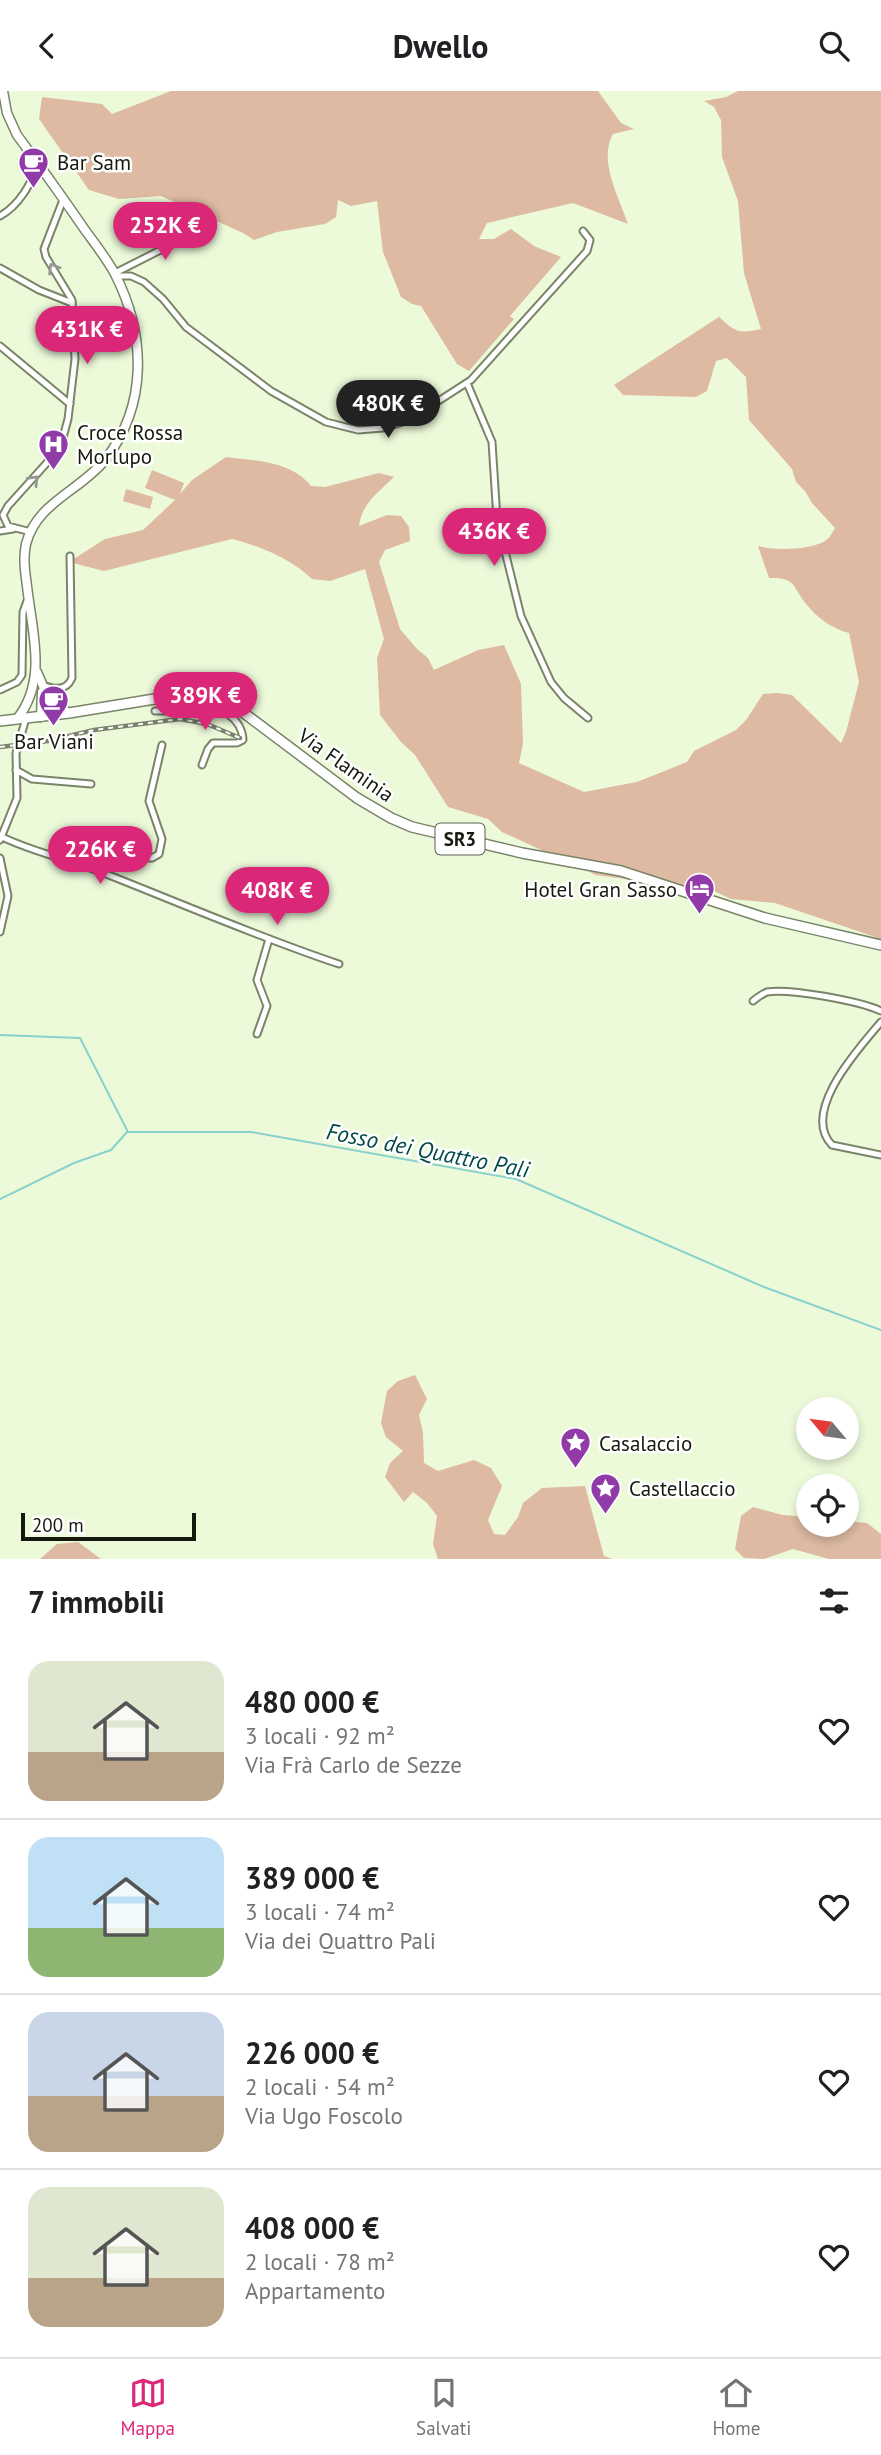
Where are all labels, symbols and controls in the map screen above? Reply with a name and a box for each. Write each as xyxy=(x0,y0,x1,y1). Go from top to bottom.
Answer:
text: Dwello xyxy=(393,25,488,67)
icon: back xyxy=(28,27,66,65)
icon: search xyxy=(815,27,853,65)
cafe icon: Bar Sam xyxy=(17,145,51,189)
place label: Bar Sam xyxy=(57,149,131,176)
pin: 252K € xyxy=(108,202,222,262)
text: 252K € xyxy=(129,210,201,239)
one-way arrow xyxy=(49,263,62,276)
pin: 431K € xyxy=(30,307,144,366)
text: 431K € xyxy=(51,314,123,343)
pin: 480K € xyxy=(331,381,445,440)
text: 480K € xyxy=(352,388,424,417)
place label: Croce Rossa Morlupo xyxy=(77,419,183,470)
hospital icon: Croce Rossa Morlupo xyxy=(37,427,71,471)
one-way arrow xyxy=(25,475,38,488)
pin: 436K € xyxy=(437,509,551,568)
text: 436K € xyxy=(458,516,530,545)
pin: 389K € xyxy=(148,673,262,732)
text: 389K € xyxy=(169,680,241,709)
cafe icon: Bar Viani xyxy=(37,684,71,728)
street label: Via Flaminia xyxy=(292,721,399,808)
place label: Bar Viani xyxy=(14,728,94,755)
road number: SR3 xyxy=(435,824,484,855)
pin: 226K € xyxy=(43,827,157,886)
text: 226K € xyxy=(64,834,136,863)
pin: 408K € xyxy=(220,867,334,927)
hotel icon: Hotel Gran Sasso xyxy=(683,872,717,916)
text: 408K € xyxy=(241,875,313,904)
place label: Hotel Gran Sasso xyxy=(524,876,677,903)
water label: Fosso dei Quattro Pali xyxy=(324,1116,533,1184)
north arrow xyxy=(796,1397,859,1459)
map controls xyxy=(796,1397,859,1537)
place icon: Casalaccio xyxy=(559,1426,593,1470)
place label: Casalaccio xyxy=(599,1430,692,1457)
place icon: Castellaccio xyxy=(589,1471,623,1515)
button: locate xyxy=(796,1474,859,1537)
place label: Castellaccio xyxy=(629,1475,735,1502)
scale bar xyxy=(21,1510,196,1542)
text: 200 m xyxy=(32,1513,84,1537)
text: 7 immobili xyxy=(28,1582,165,1621)
icon: filters xyxy=(815,1582,853,1620)
text: 480 000 € xyxy=(245,1682,379,1721)
icon: home xyxy=(84,1689,168,1773)
icon: heart xyxy=(815,1712,853,1750)
text: 3 locali · 92 m² xyxy=(245,1721,395,1750)
text: Via Frà Carlo de Sezze xyxy=(245,1750,462,1779)
text: 389 000 € xyxy=(245,1858,379,1897)
icon: home xyxy=(84,1865,168,1949)
icon: heart xyxy=(815,1888,853,1926)
text: 3 locali · 74 m² xyxy=(245,1897,395,1926)
text: Via dei Quattro Pali xyxy=(245,1926,436,1955)
text: 226 000 € xyxy=(245,2033,379,2072)
icon: home xyxy=(84,2040,168,2124)
icon: heart xyxy=(815,2063,853,2101)
text: 2 locali · 54 m² xyxy=(245,2072,395,2101)
text: Via Ugo Foscolo xyxy=(245,2101,403,2130)
text: 408 000 € xyxy=(245,2208,379,2247)
icon: home xyxy=(84,2215,168,2299)
icon: heart xyxy=(815,2238,853,2276)
text: 2 locali · 78 m² xyxy=(245,2247,395,2276)
text: Appartamento xyxy=(245,2276,385,2305)
tab: Mappa xyxy=(121,2374,175,2440)
tab: Salvati xyxy=(416,2374,471,2440)
tab: Home xyxy=(712,2374,760,2440)

